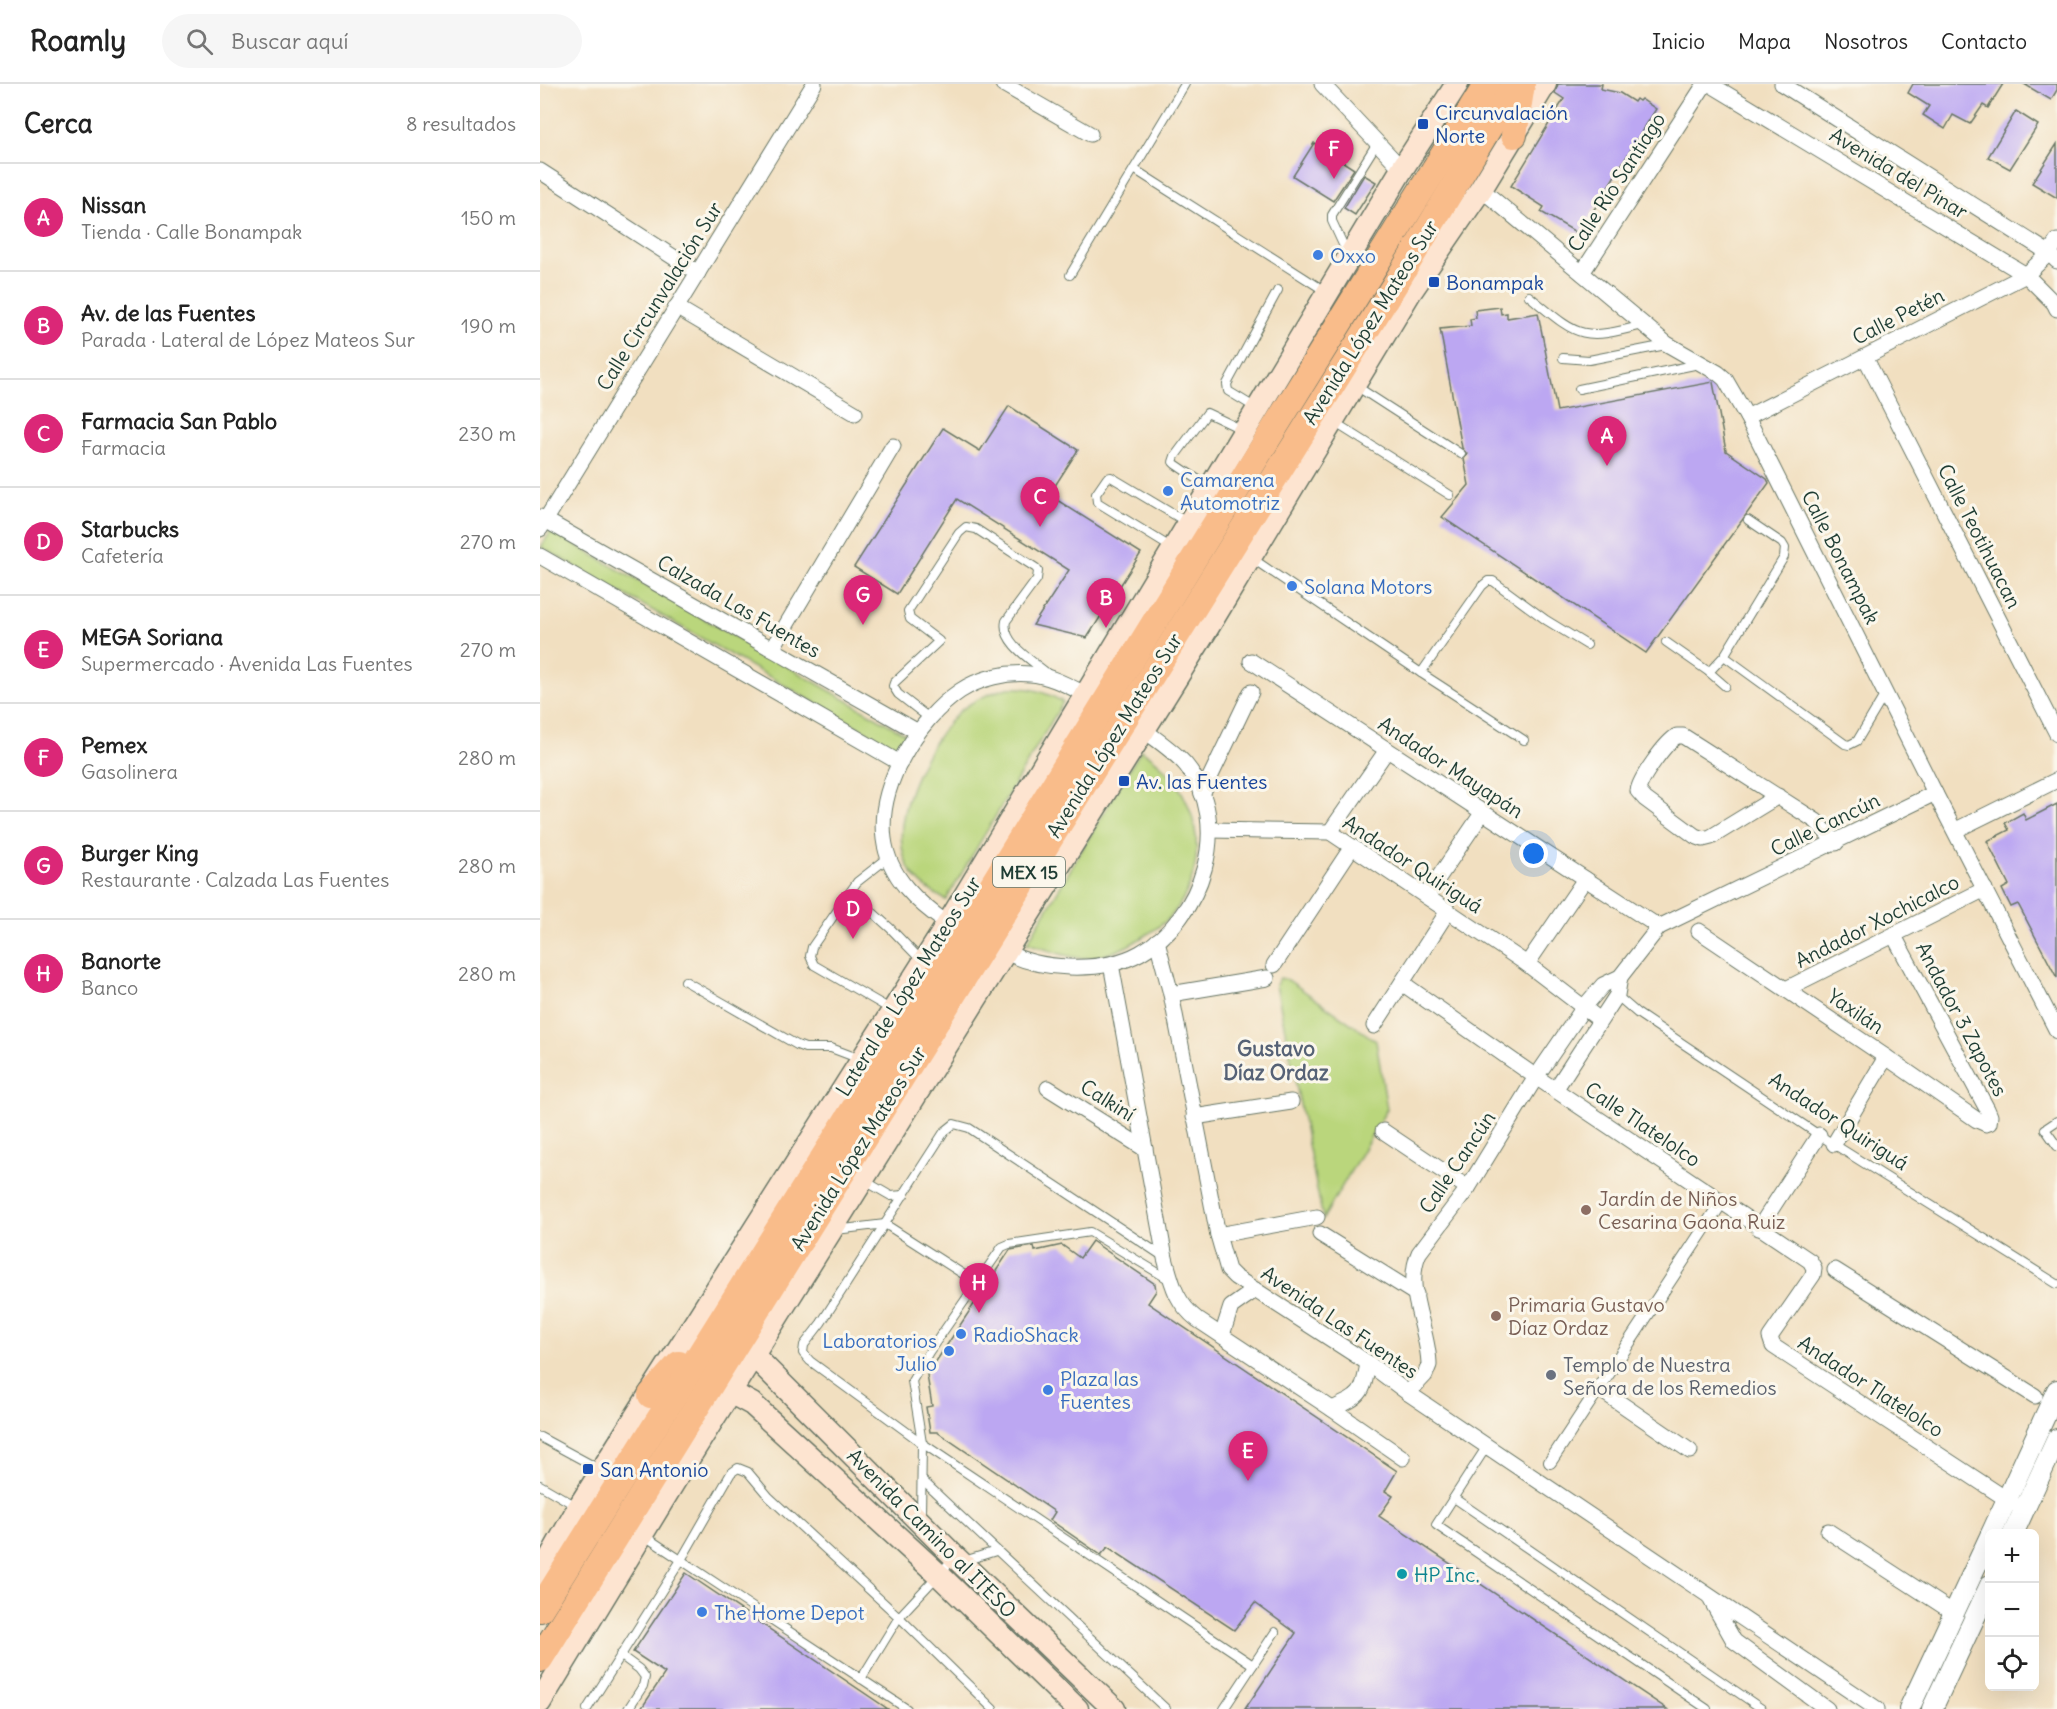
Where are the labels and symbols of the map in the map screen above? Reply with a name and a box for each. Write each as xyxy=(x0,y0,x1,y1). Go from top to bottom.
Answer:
place label: Circunvalación Norte xyxy=(1435,100,1568,148)
street label: Calle Río Santiago xyxy=(1562,108,1670,256)
marker: Circunvalación Norte xyxy=(1416,117,1430,131)
street label: Avenida del Pinar xyxy=(1825,122,1973,224)
pin: F xyxy=(1314,130,1354,179)
street label: Calle Circunvalación Sur xyxy=(591,197,727,395)
street label: Avenida López Mateos Sur xyxy=(1297,215,1443,429)
place label: Oxxo xyxy=(1330,243,1376,268)
marker: Oxxo xyxy=(1311,248,1325,262)
place label: Bonampak xyxy=(1446,270,1544,295)
marker: Bonampak xyxy=(1427,275,1441,289)
street label: Calle Petén xyxy=(1848,282,1948,350)
pin: A xyxy=(1588,416,1626,466)
street label: Calle Teotihuacan xyxy=(1933,460,2027,612)
place label: Camarena Automotriz xyxy=(1180,467,1280,515)
pin: C xyxy=(1020,478,1060,527)
marker: Camarena Automotriz xyxy=(1161,484,1175,498)
street label: Calle Bonampak xyxy=(1797,486,1885,628)
street label: Calzada Las Fuentes xyxy=(653,549,825,663)
place label: Solana Motors xyxy=(1304,574,1432,599)
pin: G xyxy=(844,576,882,625)
pin: B xyxy=(1086,578,1126,628)
marker: Solana Motors xyxy=(1285,579,1299,593)
street label: Avenida López Mateos Sur xyxy=(1041,628,1187,842)
street label: Andador Mayapán xyxy=(1374,711,1528,823)
place label: Av. las Fuentes xyxy=(1136,769,1267,794)
marker: Av. las Fuentes xyxy=(1117,774,1131,788)
street label: Calle Cancún xyxy=(1766,787,1884,861)
street label: Andador Quiriguá xyxy=(1338,810,1488,918)
your location xyxy=(1519,839,1548,868)
road number: MEX 15 xyxy=(993,857,1065,887)
street label: Andador Xochicalco xyxy=(1791,869,1963,973)
street label: Lateral de López Mateos Sur xyxy=(830,871,986,1101)
pin: D xyxy=(834,890,872,939)
street label: Andador 3 Zapotes xyxy=(1911,938,2013,1100)
street label: Yaxilán xyxy=(1823,983,1889,1039)
district label: Gustavo Díaz Ordaz xyxy=(1223,1035,1329,1086)
street label: Avenida López Mateos Sur xyxy=(785,1041,931,1255)
street label: Andador Quiriguá xyxy=(1764,1067,1914,1175)
street label: Calkiní xyxy=(1076,1074,1140,1126)
street label: Calle Tlatelolco xyxy=(1580,1076,1706,1172)
street label: Calle Cancún xyxy=(1414,1106,1500,1218)
place label: Jardín de Niños Cesarina Gaona Ruiz xyxy=(1598,1186,1785,1234)
marker: Jardín de Niños Cesarina Gaona Ruiz xyxy=(1579,1203,1593,1217)
street label: Avenida Las Fuentes xyxy=(1257,1260,1423,1384)
pin: H xyxy=(960,1264,998,1313)
place label: Primaria Gustavo Díaz Ordaz xyxy=(1508,1292,1665,1340)
marker: Primaria Gustavo Díaz Ordaz xyxy=(1489,1309,1503,1323)
place label: RadioShack xyxy=(973,1322,1079,1347)
marker: RadioShack xyxy=(954,1327,968,1341)
place label: Laboratorios Julio xyxy=(822,1328,937,1376)
street label: Andador Tlatelolco xyxy=(1794,1330,1948,1442)
marker: Laboratorios Julio xyxy=(942,1344,956,1358)
place label: Templo de Nuestra Señora de los Remedios xyxy=(1563,1352,1777,1400)
place label: Plaza las Fuentes xyxy=(1060,1366,1139,1414)
marker: Templo de Nuestra Señora de los Remedios xyxy=(1544,1368,1558,1382)
marker: Plaza las Fuentes xyxy=(1041,1383,1055,1397)
pin: E xyxy=(1228,1432,1268,1481)
street label: Avenida Camino al ITESO xyxy=(842,1443,1022,1623)
place label: San Antonio xyxy=(600,1457,708,1482)
marker: San Antonio xyxy=(581,1462,595,1476)
place label: HP Inc. xyxy=(1414,1562,1480,1587)
marker: HP Inc. xyxy=(1395,1567,1409,1581)
place label: The Home Depot xyxy=(714,1600,865,1625)
marker: The Home Depot xyxy=(695,1605,709,1619)

